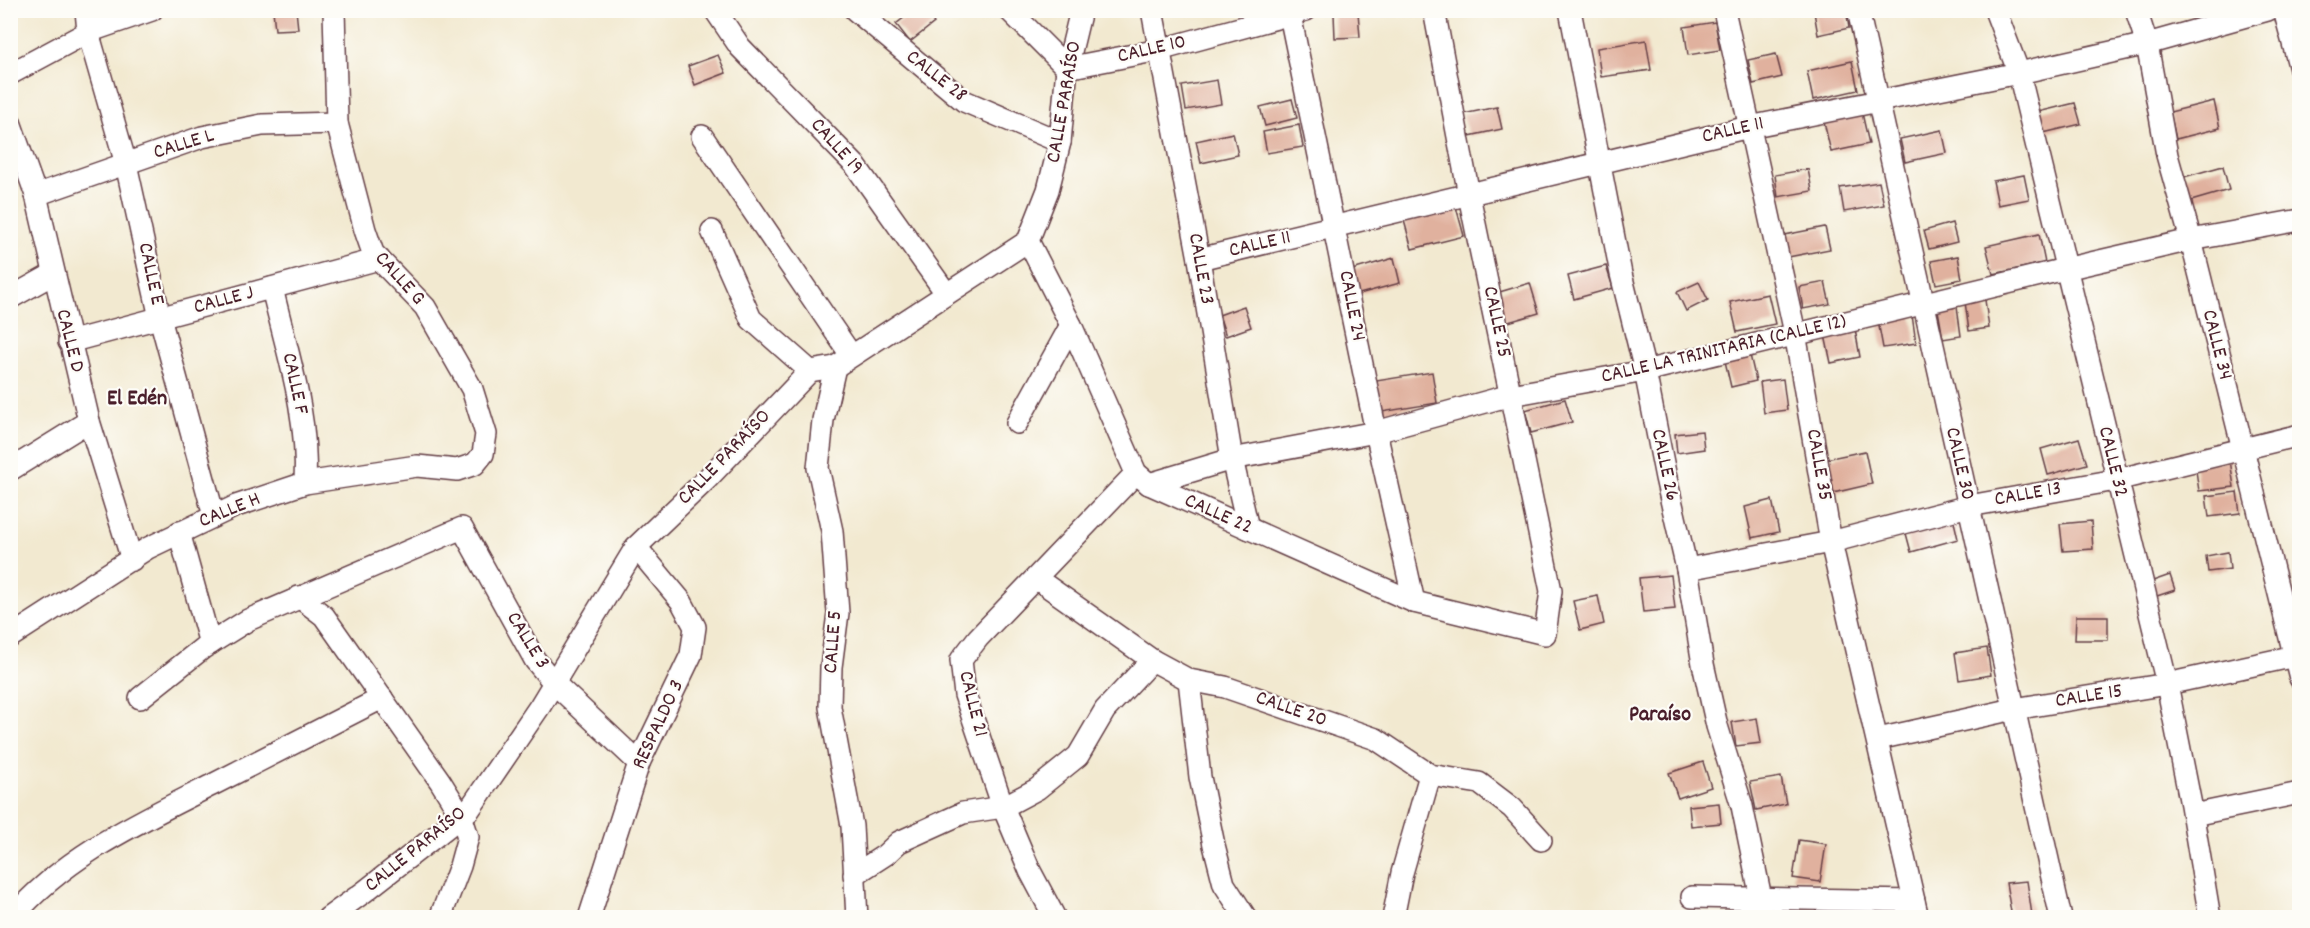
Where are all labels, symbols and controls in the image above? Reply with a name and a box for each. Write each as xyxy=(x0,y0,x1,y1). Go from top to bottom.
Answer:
street label: CALLE 10 xyxy=(1115,28,1189,72)
street label: CALLE PARAÍSO xyxy=(1040,39,1090,165)
street label: CALLE 28 xyxy=(899,43,973,111)
street label: CALLE 11 xyxy=(1699,109,1767,153)
street label: CALLE 19 xyxy=(802,112,870,182)
street label: CALLE L xyxy=(150,121,218,168)
street label: CALLE 11 xyxy=(1226,223,1294,267)
street label: CALLE 23 xyxy=(1179,231,1221,307)
street label: CALLE E xyxy=(129,240,171,308)
street label: CALLE G xyxy=(366,245,432,313)
street label: CALLE 24 xyxy=(1329,268,1373,344)
street label: CALLE J xyxy=(191,279,257,323)
street label: CALLE 25 xyxy=(1474,284,1518,360)
street label: CALLE D xyxy=(47,306,91,376)
street label: CALLE LA TRINITARIA (CALLE 12) xyxy=(1598,307,1850,393)
street label: CALLE 34 xyxy=(2193,307,2239,383)
street label: CALLE F xyxy=(273,350,315,418)
district label: El Edén xyxy=(107,384,167,415)
street label: CALLE PARAÍSO xyxy=(671,403,779,513)
street label: CALLE 32 xyxy=(2089,424,2135,500)
street label: CALLE 30 xyxy=(1936,425,1982,503)
street label: CALLE 26 xyxy=(1642,426,1686,504)
street label: CALLE 35 xyxy=(1797,427,1839,503)
street label: CALLE 13 xyxy=(1992,474,2064,516)
street label: CALLE H xyxy=(195,485,265,537)
street label: CALLE 22 xyxy=(1179,487,1257,543)
street label: CALLE 3 xyxy=(498,606,556,676)
street label: CALLE 5 xyxy=(817,609,851,675)
street label: CALLE 21 xyxy=(949,668,995,740)
street label: RESPALDO 3 xyxy=(625,675,693,775)
street label: CALLE 15 xyxy=(2053,677,2125,717)
street label: CALLE 20 xyxy=(1251,684,1331,736)
district label: Paraíso xyxy=(1629,700,1691,731)
street label: CALLE PARAÍSO xyxy=(359,800,473,900)

